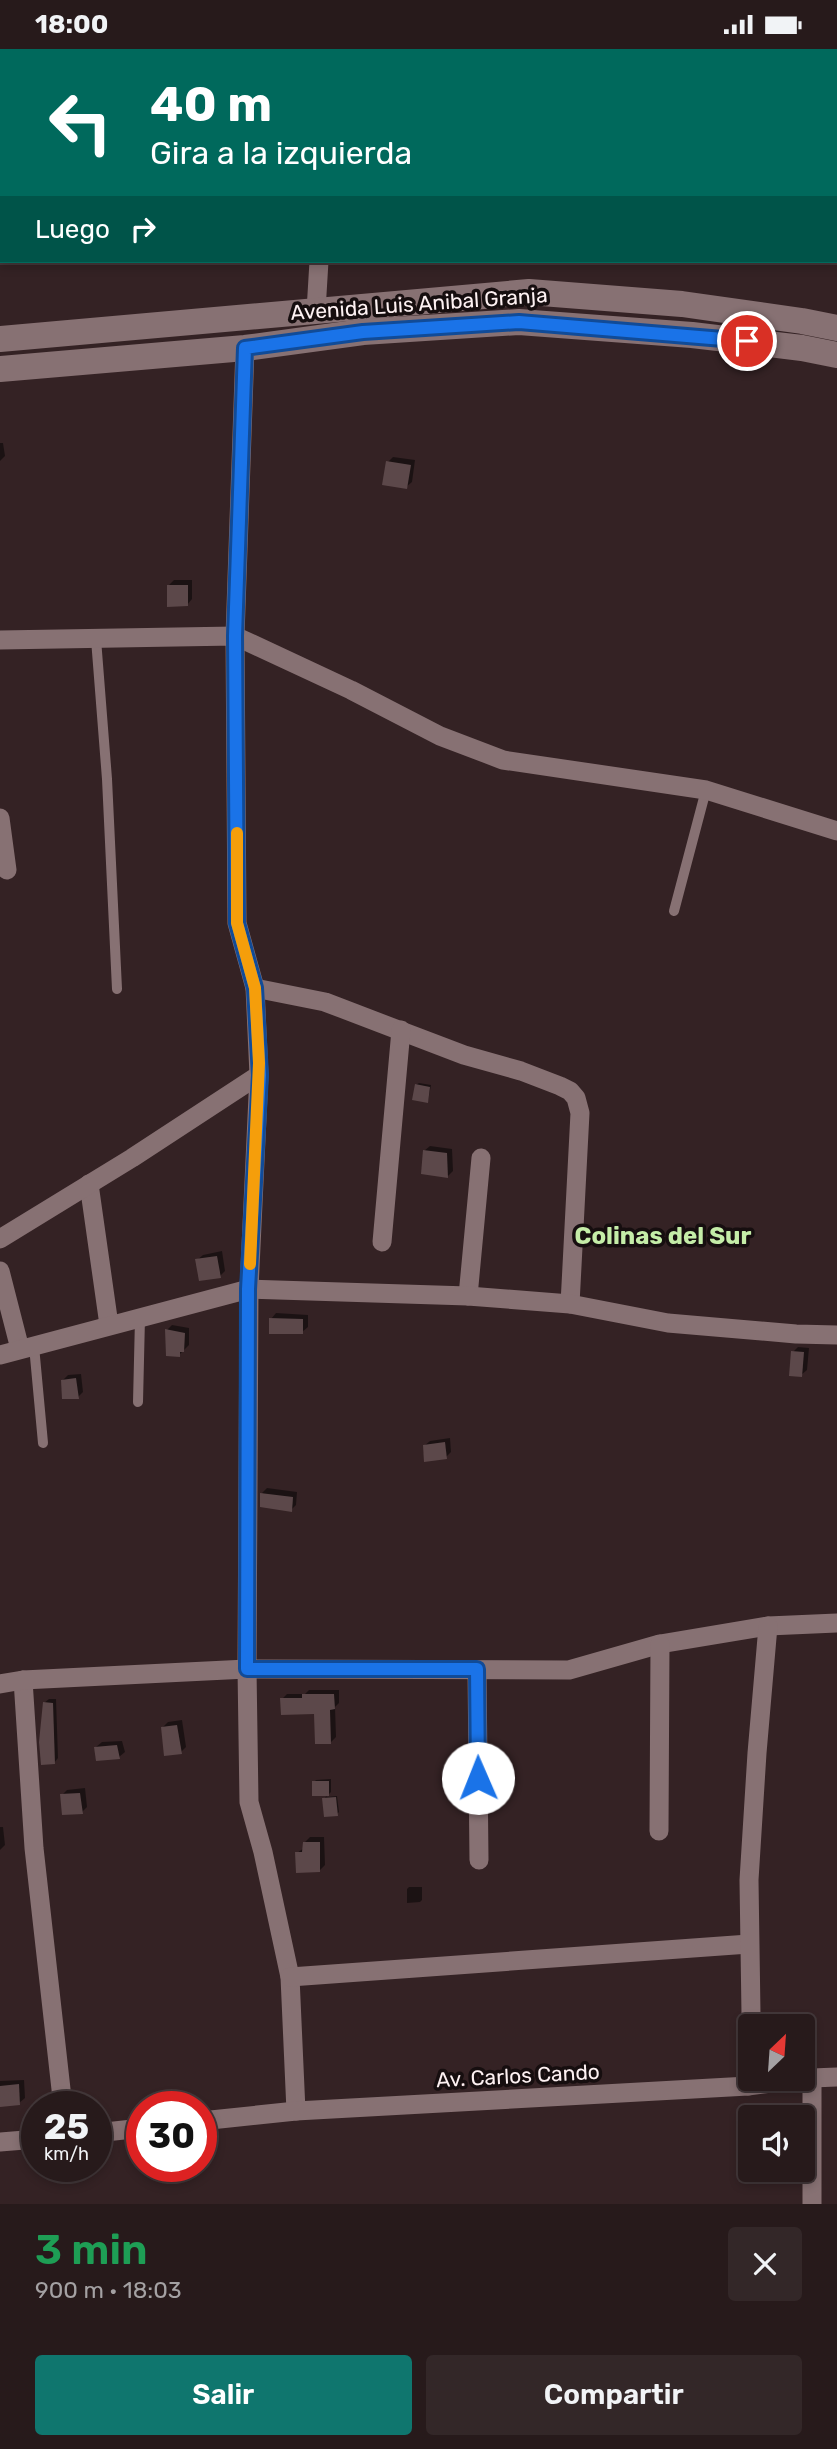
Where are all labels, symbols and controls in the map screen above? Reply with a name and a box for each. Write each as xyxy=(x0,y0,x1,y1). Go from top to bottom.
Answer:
text: 18:00 xyxy=(35,9,108,40)
text: 40 m xyxy=(150,75,272,133)
icon: left xyxy=(35,77,126,168)
text: Gira a la izquierda xyxy=(150,134,412,172)
icon: right xyxy=(124,210,162,248)
text: Luego xyxy=(35,214,110,245)
street label: Avenida Luis Anibal Granja xyxy=(290,282,548,325)
pin xyxy=(717,311,777,371)
icon: arrive xyxy=(728,322,766,360)
district label: Colinas del Sur xyxy=(575,1222,751,1250)
position arrow xyxy=(441,1741,515,1815)
north arrow xyxy=(738,2014,816,2091)
map controls xyxy=(738,2014,815,2182)
street label: Av. Carlos Cando xyxy=(436,2059,600,2092)
speed limit sign: 30 xyxy=(126,2091,217,2182)
button: sound xyxy=(738,2105,815,2182)
text: 25 xyxy=(44,2106,89,2148)
text: km/h xyxy=(44,2143,89,2165)
text: 3 min xyxy=(35,2225,148,2275)
button: close xyxy=(728,2227,802,2301)
text: 900 m · 18:03 xyxy=(35,2276,182,2304)
button: Salir xyxy=(35,2355,412,2435)
button: Compartir xyxy=(426,2355,802,2435)

